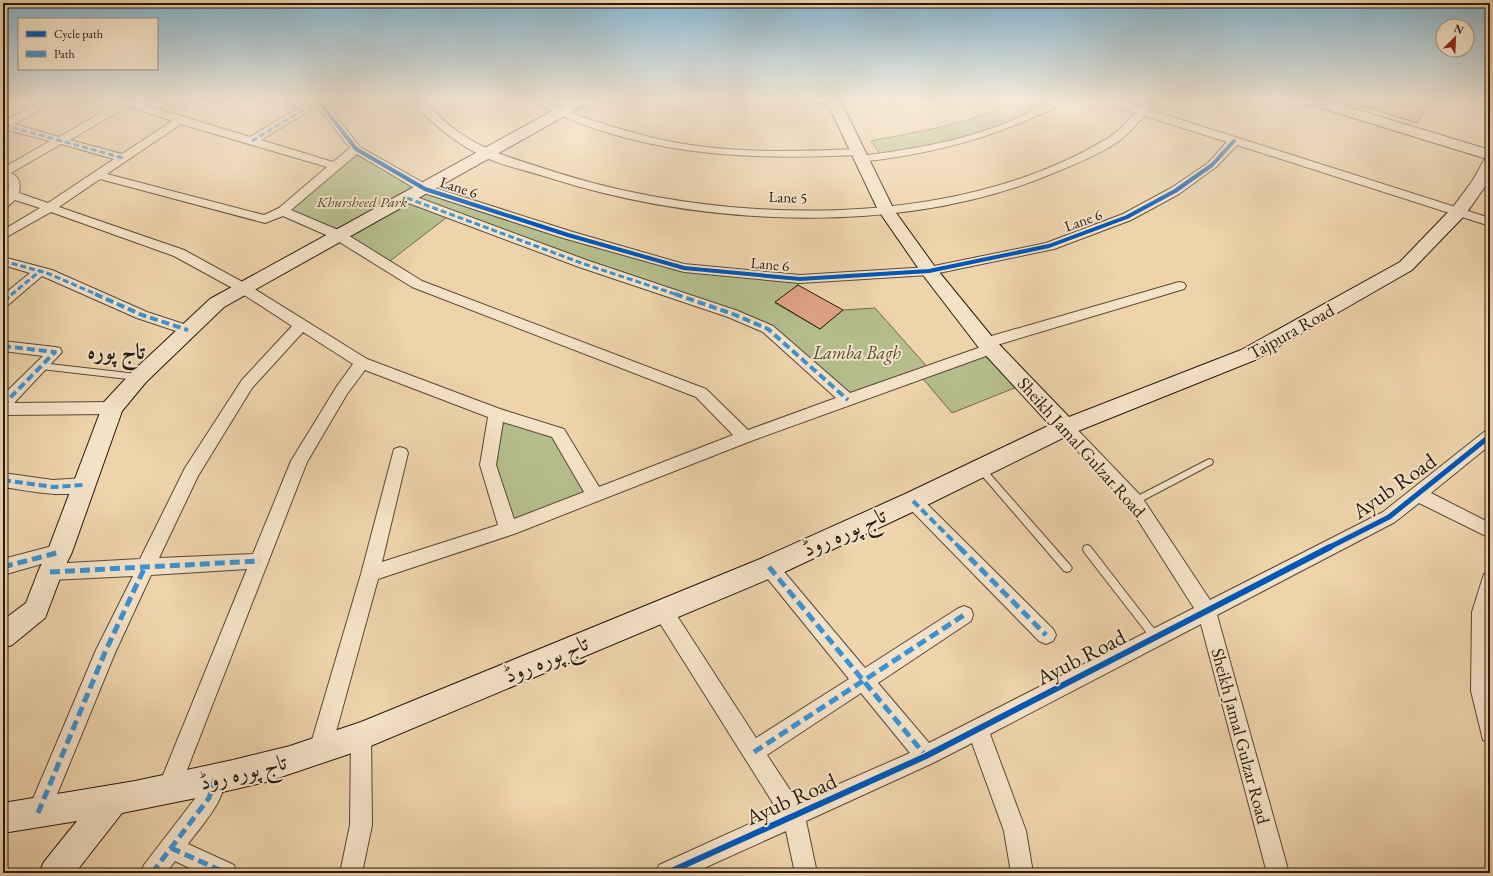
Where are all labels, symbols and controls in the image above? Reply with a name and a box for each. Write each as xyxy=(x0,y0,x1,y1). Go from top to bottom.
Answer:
legend xyxy=(18,18,158,70)
north arrow xyxy=(1435,18,1475,58)
text: N xyxy=(1452,21,1466,37)
text: Cycle path xyxy=(54,26,103,42)
text: Path xyxy=(54,46,75,62)
street label: Lane 6 xyxy=(438,172,480,202)
street label: Lane 5 xyxy=(768,187,808,207)
park label: Khursheed Park xyxy=(316,192,407,211)
street label: Lane 6 xyxy=(1062,204,1104,236)
street label: Lane 6 xyxy=(750,253,790,275)
street label: Tajpura Road xyxy=(1244,298,1339,364)
district label: تاج پورہ xyxy=(87,337,146,371)
park label: Lamba Bagh xyxy=(812,341,901,365)
street label: Sheikh Jamal Gulzar Road xyxy=(1013,372,1152,523)
street label: Ayub Road xyxy=(1345,446,1443,526)
street label: تاج پورہ روڈ xyxy=(798,500,893,568)
street label: Ayub Road xyxy=(1030,622,1131,692)
street label: تاج پورہ روڈ xyxy=(500,628,595,694)
street label: Sheikh Jamal Gulzar Road xyxy=(1206,646,1276,827)
street label: تاج پورہ روڈ xyxy=(196,747,292,802)
street label: Ayub Road xyxy=(740,766,842,832)

